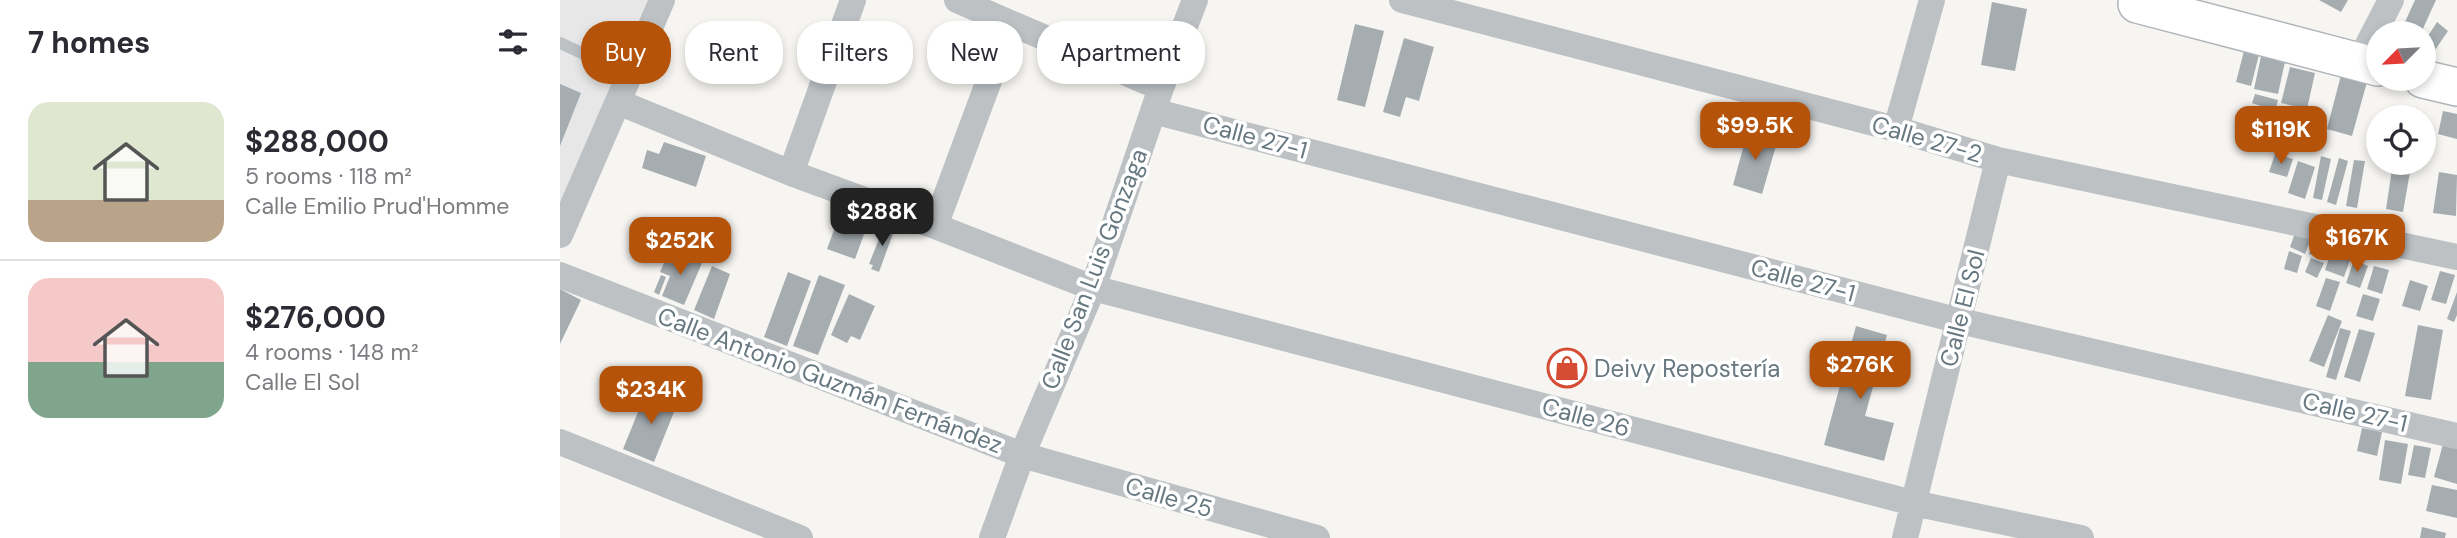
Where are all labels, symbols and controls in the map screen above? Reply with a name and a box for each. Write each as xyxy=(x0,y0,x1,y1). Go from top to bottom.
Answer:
chip: Buy xyxy=(581,21,671,84)
chip: Rent xyxy=(685,21,783,84)
chip: Filters xyxy=(797,21,913,84)
chip: New xyxy=(927,21,1023,84)
chip: Apartment xyxy=(1037,21,1205,84)
north arrow xyxy=(2366,21,2436,91)
map controls xyxy=(2366,21,2436,175)
text: 7 homes xyxy=(28,23,150,62)
icon: filters xyxy=(494,23,532,61)
pin: $99.5K xyxy=(1698,102,1812,162)
button: locate xyxy=(2366,105,2436,175)
pin: $119K xyxy=(2232,106,2330,166)
street label: Calle 27-1 xyxy=(1199,108,1311,166)
street label: Calle 27-2 xyxy=(1868,108,1986,170)
text: $99.5K xyxy=(1716,110,1794,140)
text: $119K xyxy=(2251,114,2311,144)
text: $288,000 xyxy=(245,122,389,161)
icon: home xyxy=(84,130,168,214)
street label: Calle San Luis Gonzaga xyxy=(1034,144,1154,394)
text: 5 rooms · 118 m² xyxy=(245,161,412,191)
pin: $288K xyxy=(833,188,931,248)
text: Calle Emilio Prud'Homme xyxy=(245,191,509,221)
text: $288K xyxy=(846,196,918,226)
pin: $167K xyxy=(2308,215,2406,274)
pin: $252K xyxy=(631,218,729,277)
text: $167K xyxy=(2325,222,2389,252)
text: $252K xyxy=(645,225,715,255)
street label: Calle El Sol xyxy=(1932,246,1992,370)
street label: Calle 27-1 xyxy=(1747,251,1859,309)
text: $276,000 xyxy=(245,298,386,337)
street label: Calle Antonio Guzmán Fernández xyxy=(653,300,1007,460)
icon: home xyxy=(84,306,168,390)
text: 4 rooms · 148 m² xyxy=(245,337,419,367)
pin: $276K xyxy=(1811,342,1909,401)
shop icon: Deivy Repostería xyxy=(1546,347,1588,389)
text: $276K xyxy=(1826,349,1894,379)
place label: Deivy Repostería xyxy=(1594,353,1780,384)
pin: $234K xyxy=(602,366,700,426)
text: Calle El Sol xyxy=(245,367,360,397)
text: $234K xyxy=(615,374,687,404)
street label: Calle 27-1 xyxy=(2299,385,2411,439)
street label: Calle 26 xyxy=(1539,390,1633,444)
street label: Calle 25 xyxy=(1122,470,1216,524)

